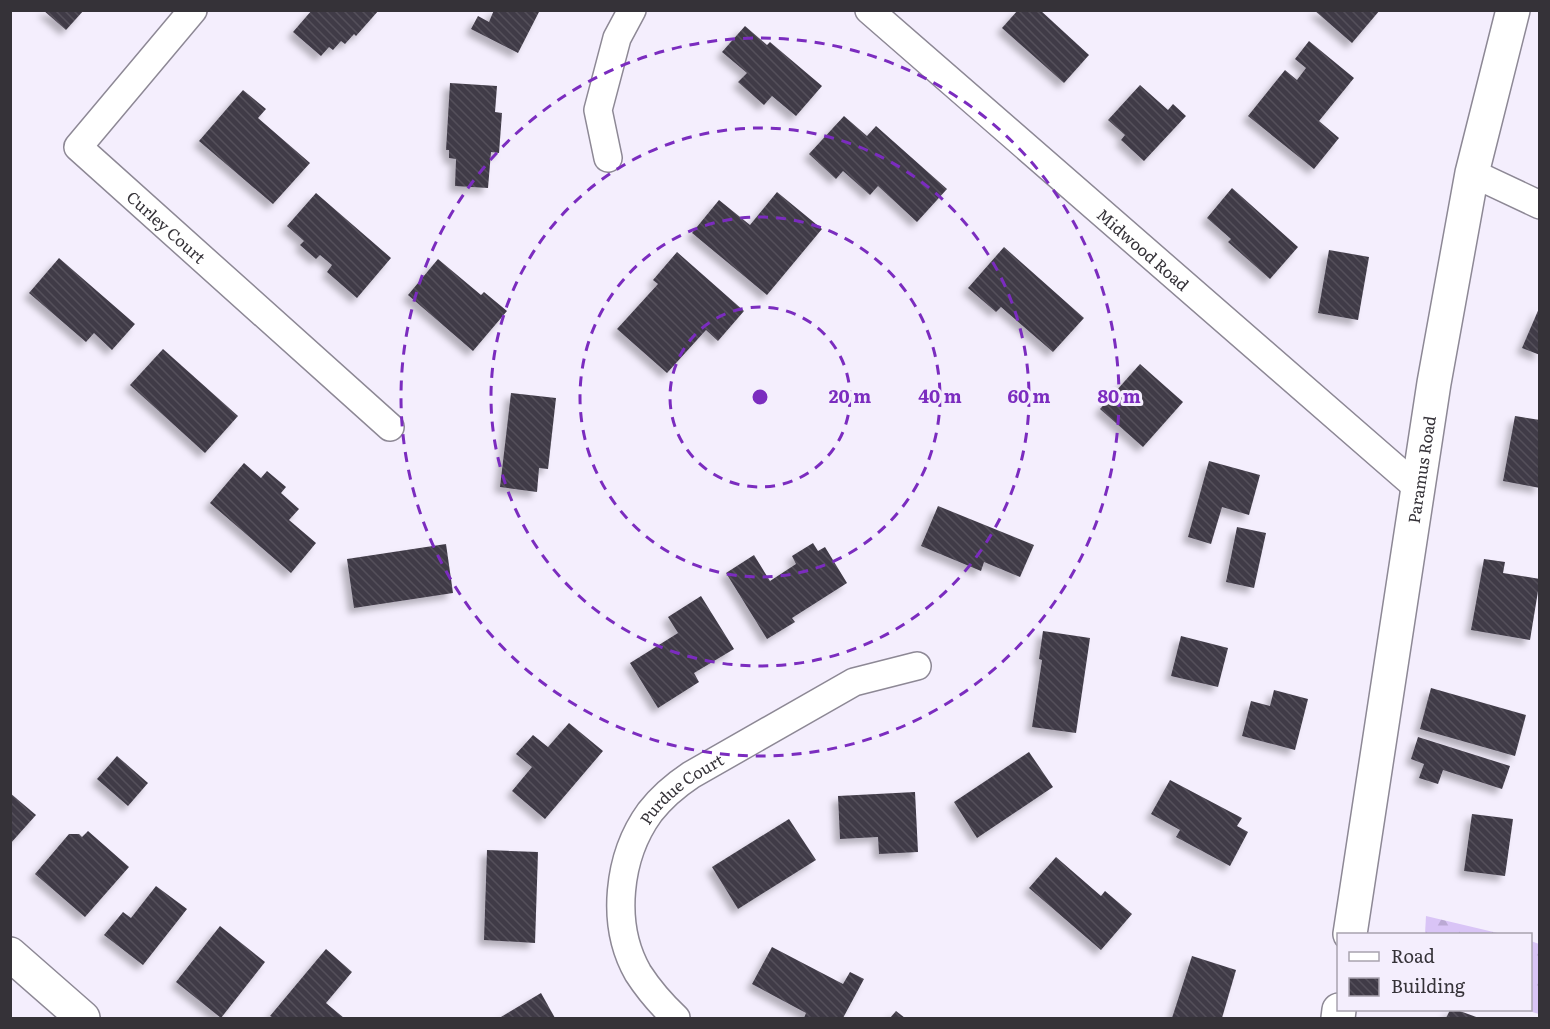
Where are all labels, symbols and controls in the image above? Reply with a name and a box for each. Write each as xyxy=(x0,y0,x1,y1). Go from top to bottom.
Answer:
street label: Curley Court xyxy=(122,185,212,269)
street label: Midwood Road xyxy=(1092,202,1195,296)
text: 20 m xyxy=(829,382,871,409)
text: 40 m xyxy=(918,382,962,409)
text: 60 m xyxy=(1007,382,1051,409)
text: 80 m xyxy=(1097,382,1141,409)
centre of rings xyxy=(750,387,770,407)
street label: Paramus Road xyxy=(1401,414,1441,525)
street label: Purdue Court xyxy=(633,747,728,829)
legend xyxy=(1337,933,1532,1011)
text: Road xyxy=(1391,942,1435,969)
text: Building xyxy=(1391,972,1466,999)

